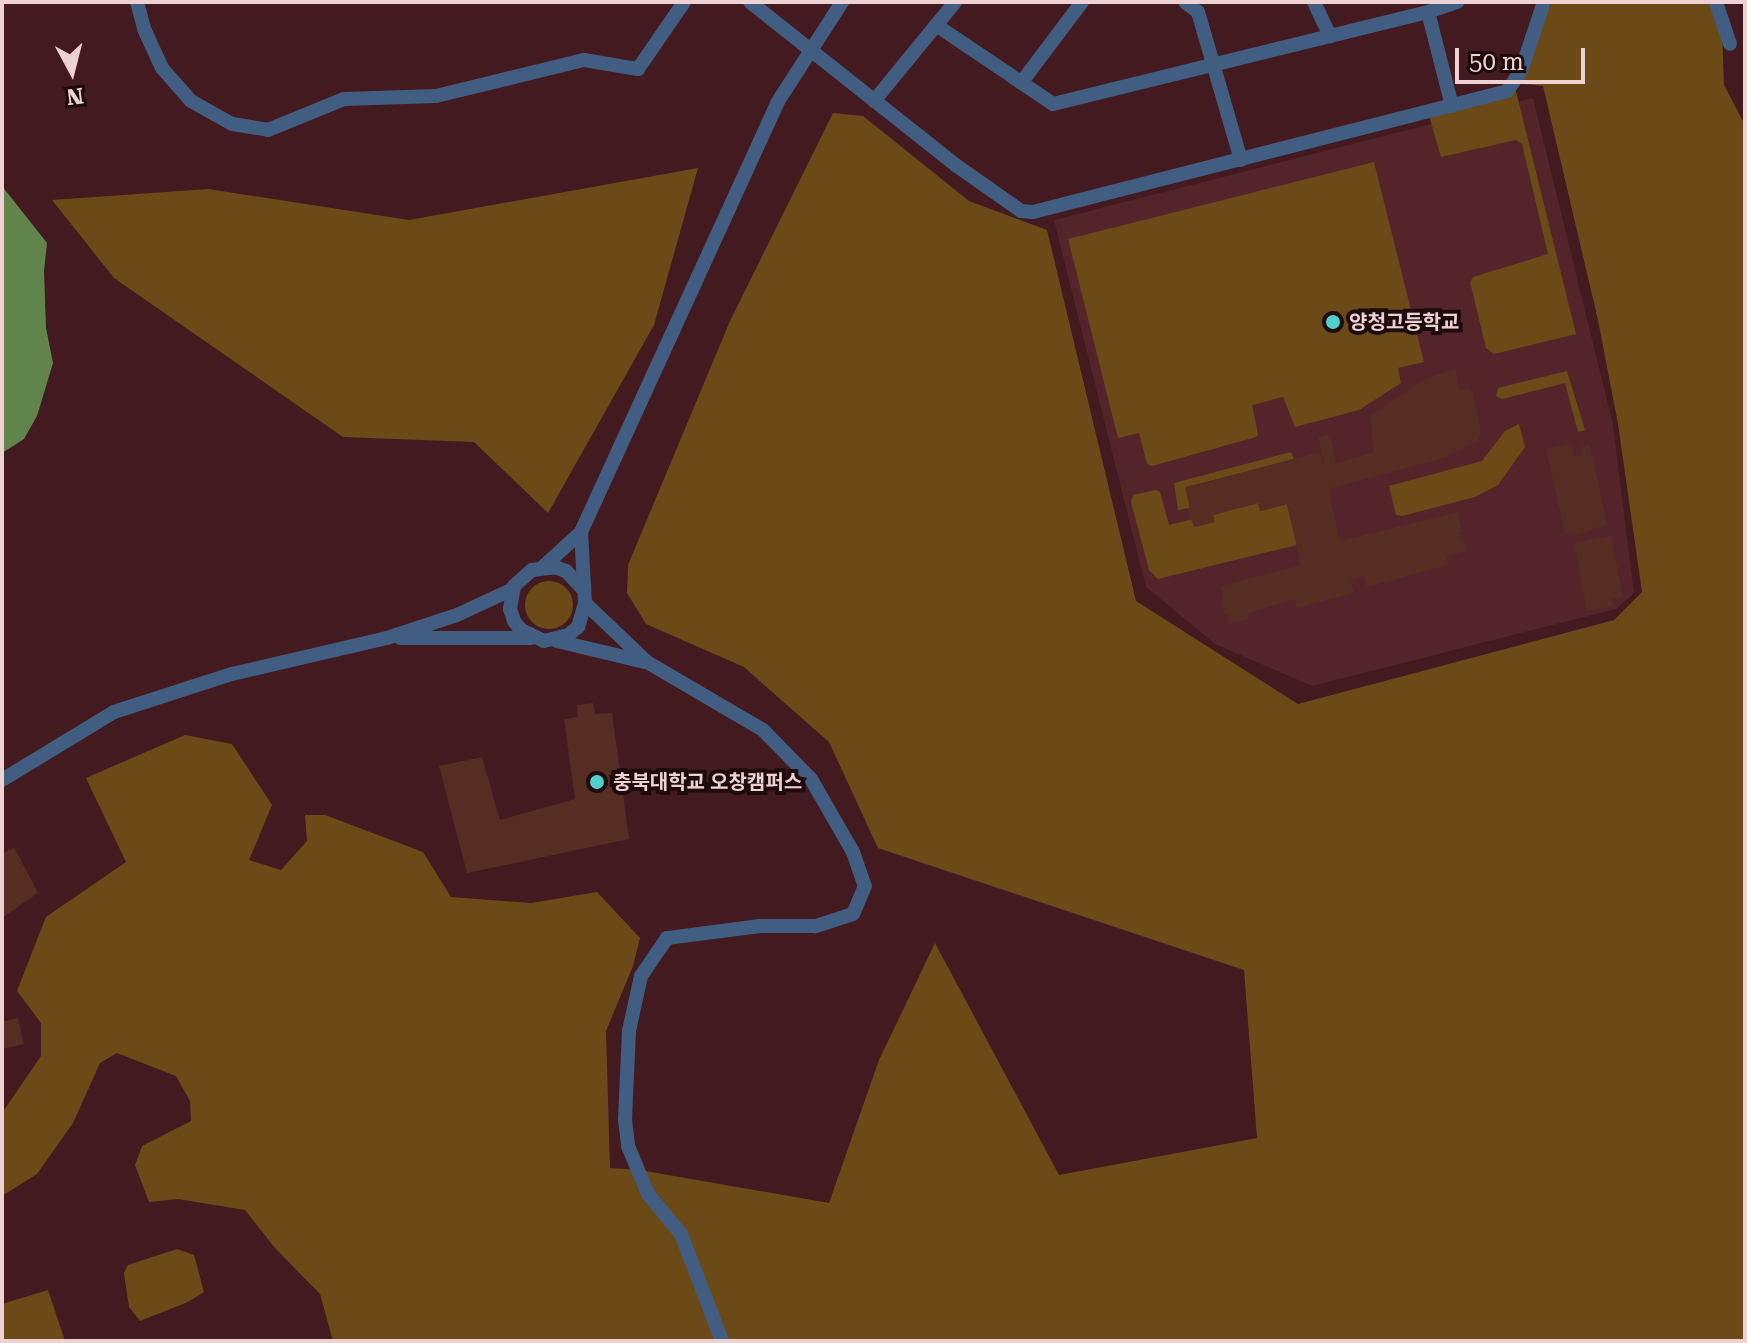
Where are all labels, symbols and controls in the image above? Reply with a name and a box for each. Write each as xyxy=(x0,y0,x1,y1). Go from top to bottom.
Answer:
north arrow xyxy=(32,32,112,112)
scale bar xyxy=(1459,32,1589,82)
text: 50 m xyxy=(1469,48,1524,76)
text: N xyxy=(65,83,85,110)
place label: 양청고등학교 xyxy=(1349,310,1459,334)
marker: 양청고등학교 xyxy=(1324,313,1342,331)
place label: 충북대학교 오창캠퍼스 xyxy=(613,770,802,794)
marker: 충북대학교 오창캠퍼스 xyxy=(588,773,606,791)

